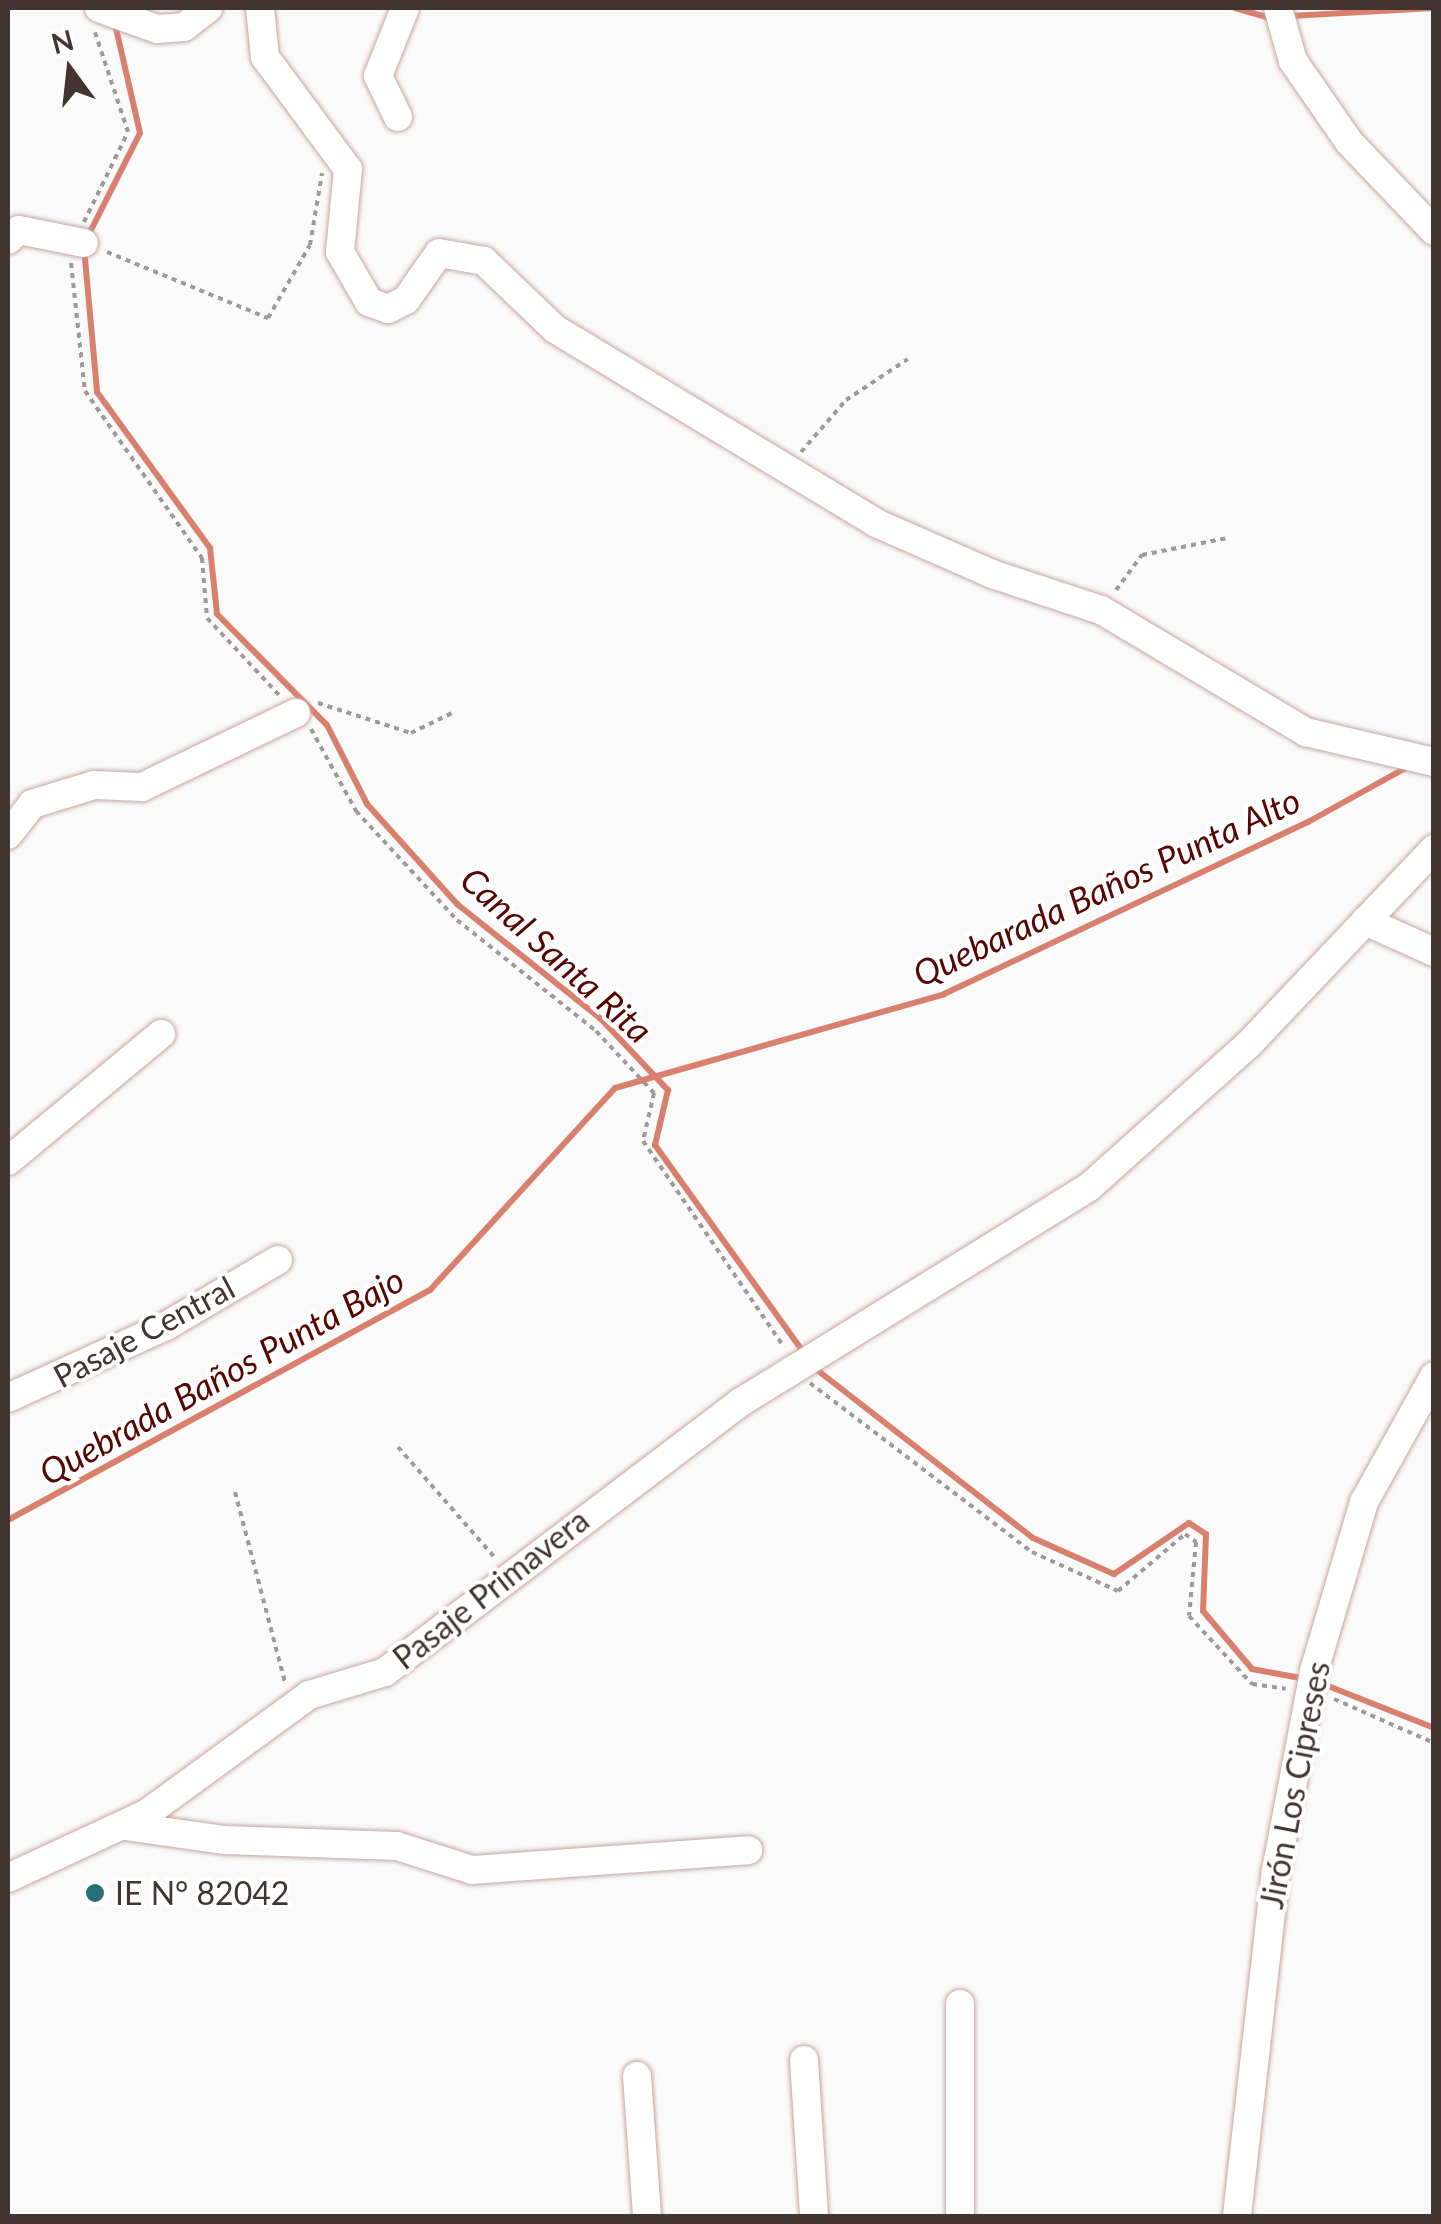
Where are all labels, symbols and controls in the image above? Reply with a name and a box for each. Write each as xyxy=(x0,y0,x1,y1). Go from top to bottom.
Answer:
north arrow xyxy=(20,20,120,120)
text: N xyxy=(47,22,77,60)
water label: Quebarada Baños Punta Alto xyxy=(905,777,1307,995)
water label: Canal Santa Rita xyxy=(453,857,661,1051)
water label: Quebrada Baños Punta Bajo xyxy=(31,1257,411,1493)
street label: Pasaje Central xyxy=(47,1268,241,1396)
street label: Pasaje Primavera xyxy=(386,1501,596,1677)
street label: Jirón Los Cipreses xyxy=(1252,1658,1338,1912)
place label: IE N° 82042 xyxy=(115,1874,289,1912)
marker: IE N° 82042 xyxy=(84,1882,106,1904)

